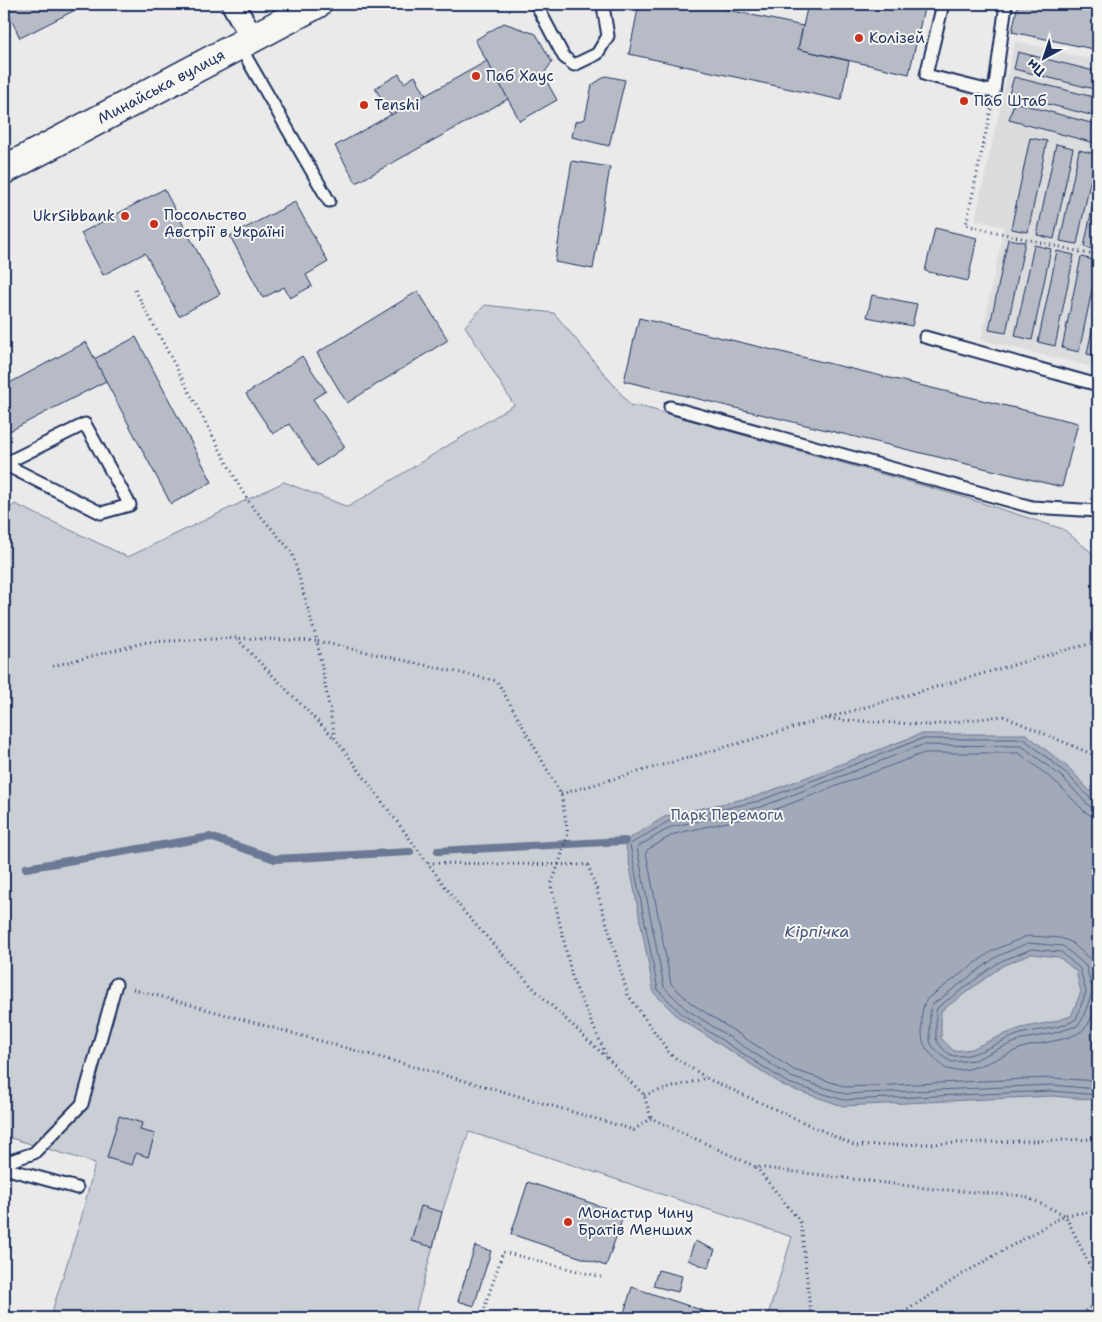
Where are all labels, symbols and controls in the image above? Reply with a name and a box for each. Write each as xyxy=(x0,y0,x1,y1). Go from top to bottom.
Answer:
place label: Колізей xyxy=(869,28,925,48)
marker: Колізей xyxy=(853,32,865,44)
north arrow xyxy=(1020,32,1070,82)
street label: Минайська вулиця xyxy=(94,45,228,129)
text: Пн xyxy=(1023,55,1049,81)
place label: Паб Хаус xyxy=(486,66,554,86)
marker: Паб Хаус xyxy=(470,70,482,82)
place label: Паб Штаб xyxy=(974,91,1047,111)
place label: Tenshi xyxy=(374,95,419,115)
marker: Паб Штаб xyxy=(958,95,970,107)
marker: Tenshi xyxy=(358,99,370,111)
place label: Посольство Австрії в Україні xyxy=(164,205,285,242)
place label: UkrSibbank xyxy=(33,206,115,226)
marker: UkrSibbank xyxy=(119,210,131,222)
marker: Посольство Австрії в Україні xyxy=(148,218,160,230)
park label: Парк Перемоги xyxy=(671,805,783,825)
water label: Кірпічка xyxy=(785,921,849,942)
place label: Монастир Чину Братів Менших xyxy=(578,1203,694,1240)
marker: Монастир Чину Братів Менших xyxy=(562,1216,574,1228)

